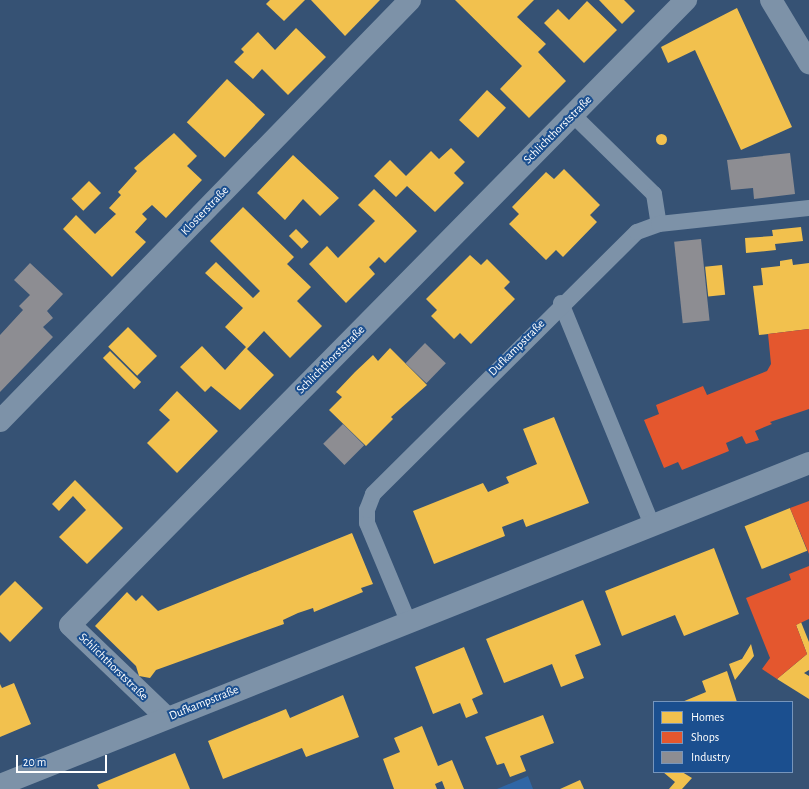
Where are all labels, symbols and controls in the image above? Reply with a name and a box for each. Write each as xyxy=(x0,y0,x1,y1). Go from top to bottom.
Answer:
street label: Schlichthorststraße xyxy=(521,93,595,167)
street label: Klosterstraße xyxy=(178,183,232,239)
street label: Dufkampstraße xyxy=(486,317,548,379)
street label: Schlichthorststraße xyxy=(294,323,368,397)
street label: Schlichthorststraße xyxy=(75,630,151,704)
street label: Dufkampstraße xyxy=(167,683,241,723)
legend xyxy=(653,701,793,773)
text: Homes xyxy=(691,711,724,723)
text: Shops xyxy=(691,731,719,743)
scale bar xyxy=(18,747,109,773)
text: Industry xyxy=(691,751,730,763)
text: 20 m xyxy=(23,756,46,768)

